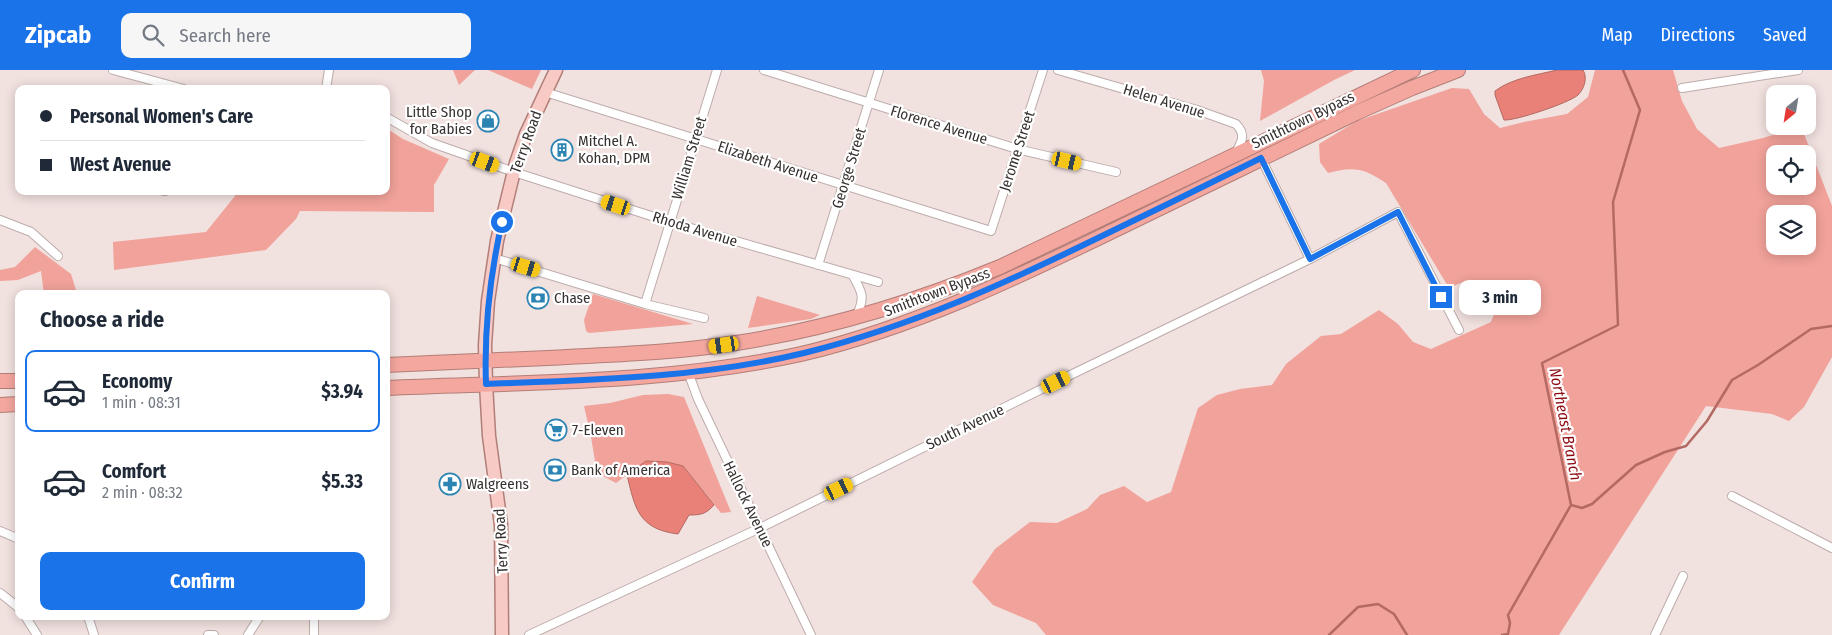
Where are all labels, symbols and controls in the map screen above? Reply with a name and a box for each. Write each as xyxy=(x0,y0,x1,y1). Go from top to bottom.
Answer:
search box xyxy=(121,13,471,58)
text: Zipcab xyxy=(25,21,91,49)
icon: search xyxy=(139,21,167,49)
text: Search here xyxy=(179,24,271,47)
text: Map xyxy=(1601,24,1633,46)
text: Directions xyxy=(1661,24,1735,46)
text: Saved xyxy=(1763,24,1807,46)
street label: Helen Avenue xyxy=(1121,80,1207,122)
north arrow xyxy=(1766,85,1816,135)
map controls xyxy=(1766,85,1816,255)
street label: Smithtown Bypass xyxy=(1249,87,1357,153)
street label: Florence Avenue xyxy=(888,102,990,148)
place label: Little Shop for Babies xyxy=(406,103,472,138)
text: Personal Women's Care xyxy=(70,105,253,128)
street label: Terry Road xyxy=(506,108,546,176)
street label: Jerome Street xyxy=(996,108,1038,194)
shop icon: Little Shop for Babies xyxy=(476,109,500,133)
street label: William Street xyxy=(668,114,710,202)
street label: George Street xyxy=(828,125,870,211)
place label: Mitchel A. Kohan, DPM xyxy=(578,132,650,167)
street label: Elizabeth Avenue xyxy=(715,137,821,187)
building icon: Mitchel A. Kohan, DPM xyxy=(550,138,574,162)
button: locate xyxy=(1766,145,1816,195)
car xyxy=(468,150,501,174)
car xyxy=(1050,150,1083,172)
text: West Avenue xyxy=(70,153,171,176)
car xyxy=(599,193,632,217)
button: layers xyxy=(1766,205,1816,255)
street label: Rhoda Avenue xyxy=(650,208,740,250)
route start xyxy=(491,211,513,233)
car xyxy=(509,255,542,279)
street label: Smithtown Bypass xyxy=(881,264,993,320)
callout: 3 min xyxy=(1458,280,1541,314)
bank icon: Chase xyxy=(526,286,550,310)
route end xyxy=(1430,286,1452,308)
text: 3 min xyxy=(1482,288,1518,307)
place label: Chase xyxy=(554,289,590,307)
text: Choose a ride xyxy=(40,306,164,333)
car xyxy=(708,335,739,355)
water label: Northeast Branch xyxy=(1545,366,1586,482)
icon: car xyxy=(42,369,87,414)
car xyxy=(1039,369,1072,395)
text: Economy xyxy=(102,370,172,393)
text: $3.94 xyxy=(321,380,363,403)
text: 1 min · 08:31 xyxy=(102,393,181,412)
street label: South Avenue xyxy=(923,400,1007,454)
supermarket icon: 7-Eleven xyxy=(544,418,568,442)
place label: 7-Eleven xyxy=(572,421,624,439)
bank icon: Bank of America xyxy=(543,458,567,482)
street label: Hallock Avenue xyxy=(719,458,777,550)
icon: car xyxy=(42,459,87,504)
text: Comfort xyxy=(102,460,166,483)
place label: Bank of America xyxy=(571,461,670,479)
text: $5.33 xyxy=(322,470,363,493)
pharmacy icon: Walgreens xyxy=(438,472,462,496)
place label: Walgreens xyxy=(466,475,529,493)
car xyxy=(822,476,855,502)
text: 2 min · 08:32 xyxy=(102,483,183,502)
street label: Terry Road xyxy=(490,508,512,574)
button: Confirm xyxy=(40,552,365,610)

